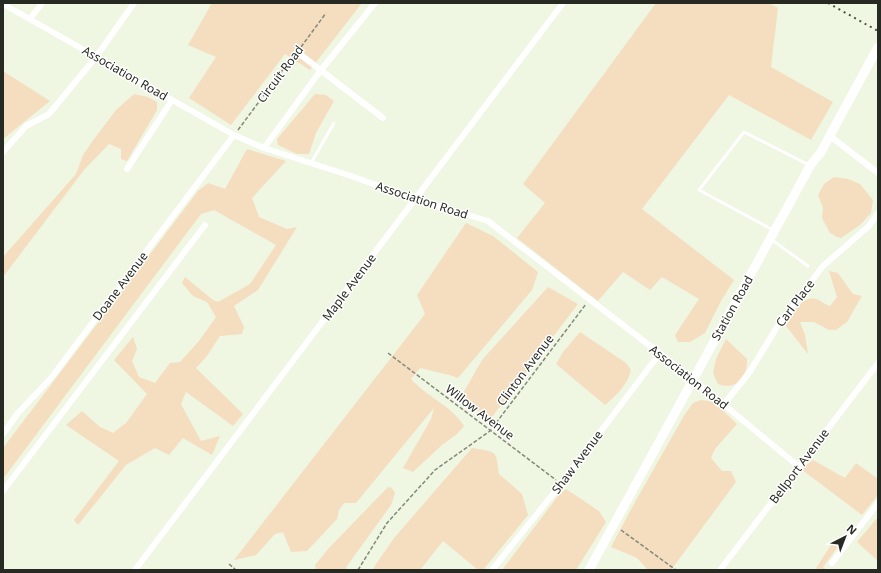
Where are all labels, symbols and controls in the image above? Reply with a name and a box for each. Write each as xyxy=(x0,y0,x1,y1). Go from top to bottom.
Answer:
street label: Association Road xyxy=(79,42,171,104)
street label: Circuit Road xyxy=(253,42,307,106)
street label: Association Road xyxy=(374,177,470,223)
street label: Doane Avenue xyxy=(88,248,152,324)
street label: Maple Avenue xyxy=(318,250,380,324)
street label: Station Road xyxy=(707,273,757,343)
street label: Carl Place xyxy=(772,276,819,330)
street label: Clinton Avenue xyxy=(492,331,558,409)
street label: Association Road xyxy=(646,341,732,413)
street label: Willow Avenue xyxy=(442,380,518,444)
street label: Bellport Avenue xyxy=(765,425,833,507)
street label: Shaw Avenue xyxy=(548,427,607,497)
north arrow xyxy=(825,517,865,557)
text: N xyxy=(844,521,860,538)

